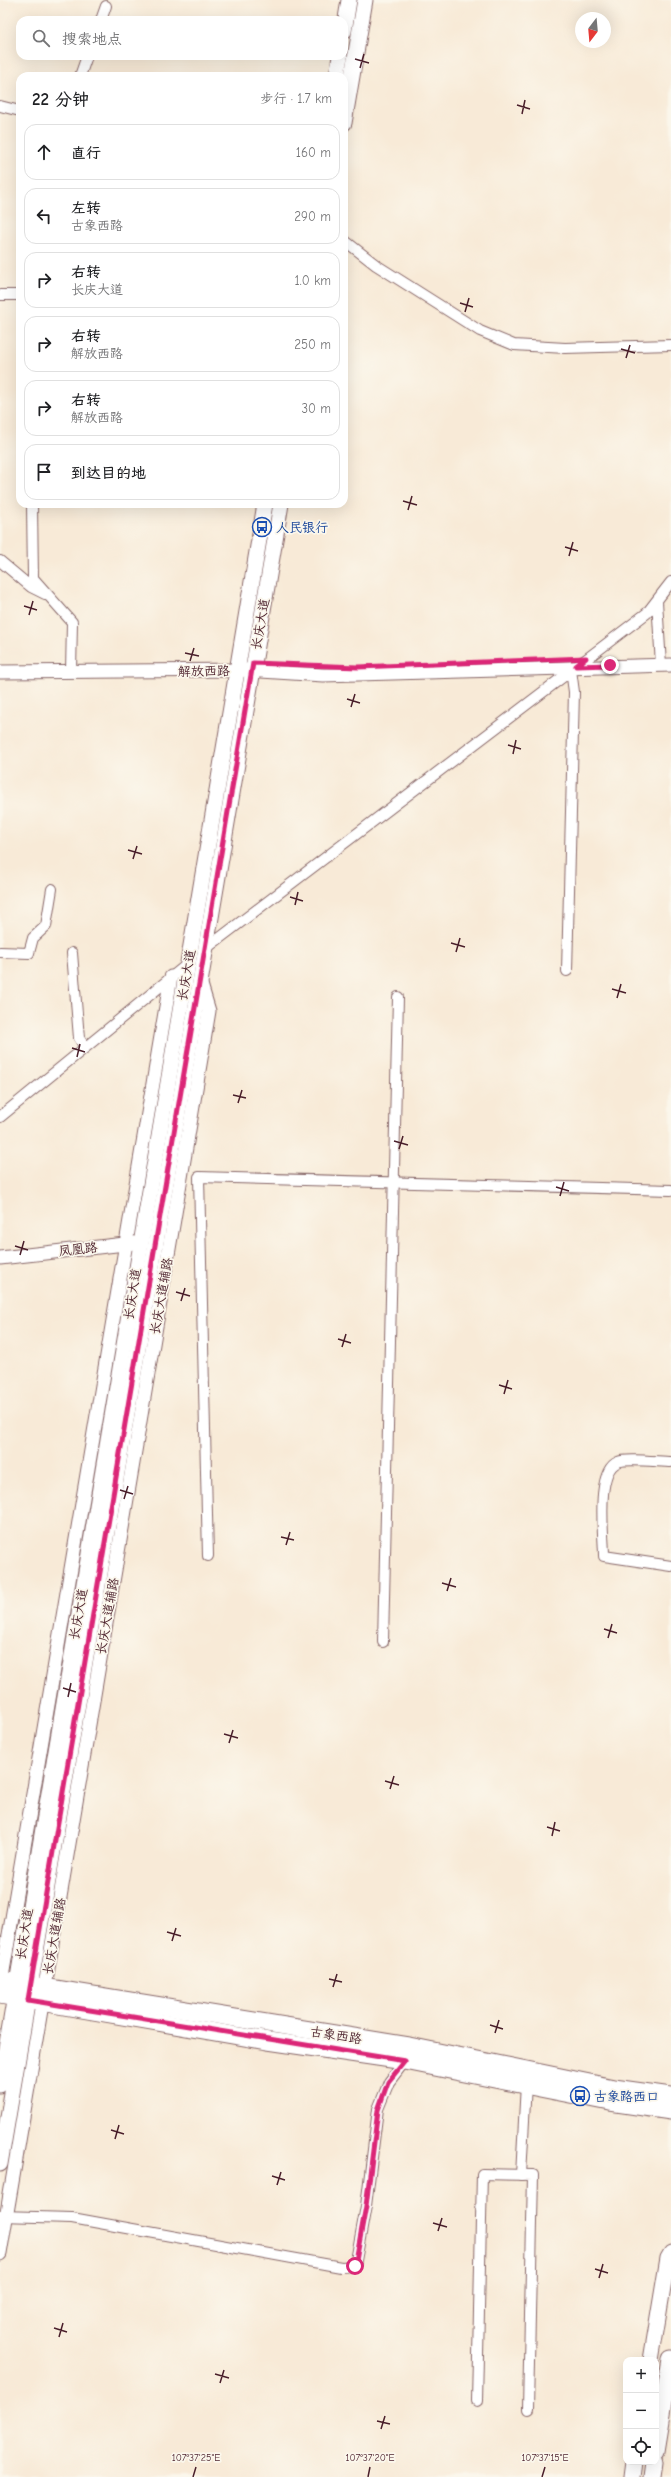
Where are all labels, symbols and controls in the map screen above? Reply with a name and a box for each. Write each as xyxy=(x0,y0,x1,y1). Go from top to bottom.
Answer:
north arrow xyxy=(575,12,611,48)
search box xyxy=(16,16,348,60)
icon: search xyxy=(30,27,52,49)
text: 搜索地点 xyxy=(62,30,122,48)
text: 22 分钟 xyxy=(32,90,89,109)
text: 步行 · 1.7 km xyxy=(260,91,332,106)
icon: ahead xyxy=(33,141,55,163)
text: 直行 xyxy=(71,144,101,162)
text: 160 m xyxy=(296,145,331,160)
text: 左转 xyxy=(71,199,101,217)
icon: left xyxy=(33,205,55,227)
text: 290 m xyxy=(294,209,331,224)
text: 古象西路 xyxy=(71,218,123,233)
text: 右转 xyxy=(71,263,101,281)
icon: right xyxy=(33,269,55,291)
text: 1.0 km xyxy=(295,273,331,288)
text: 长庆大道 xyxy=(71,282,123,297)
text: 右转 xyxy=(71,327,101,345)
icon: right xyxy=(33,333,55,355)
text: 250 m xyxy=(294,337,331,352)
text: 解放西路 xyxy=(71,346,123,361)
text: 右转 xyxy=(71,391,101,409)
icon: right xyxy=(33,397,55,419)
text: 30 m xyxy=(301,401,331,416)
text: 解放西路 xyxy=(71,410,123,425)
icon: arrive xyxy=(33,461,55,483)
text: 到达目的地 xyxy=(71,464,146,482)
bus stop icon: 人民银行 xyxy=(251,516,273,538)
place label: 人民银行 xyxy=(276,520,328,535)
street label: 长庆大道 xyxy=(248,597,272,651)
route end xyxy=(601,656,619,674)
street label: 解放西路 xyxy=(178,663,230,679)
street label: 长庆大道 xyxy=(174,948,198,1002)
street label: 凤凰路 xyxy=(58,1240,98,1258)
street label: 长庆大道辅路 xyxy=(147,1256,175,1336)
street label: 长庆大道 xyxy=(121,1267,143,1321)
street label: 长庆大道辅路 xyxy=(93,1576,121,1656)
street label: 长庆大道 xyxy=(66,1587,90,1641)
street label: 长庆大道辅路 xyxy=(40,1896,68,1976)
street label: 长庆大道 xyxy=(13,1907,35,1961)
street label: 古象西路 xyxy=(309,2024,363,2046)
bus stop icon: 古象路西口 xyxy=(569,2085,591,2107)
place label: 古象路西口 xyxy=(594,2089,659,2104)
route start xyxy=(346,2257,364,2275)
map controls xyxy=(623,2357,659,2465)
button: + xyxy=(623,2357,659,2393)
button: − xyxy=(623,2393,659,2429)
button: locate xyxy=(623,2429,659,2465)
text: 107°37'25"E xyxy=(172,2452,220,2464)
text: 107°37'20"E xyxy=(345,2452,395,2464)
text: 107°37'15"E xyxy=(521,2452,569,2464)

